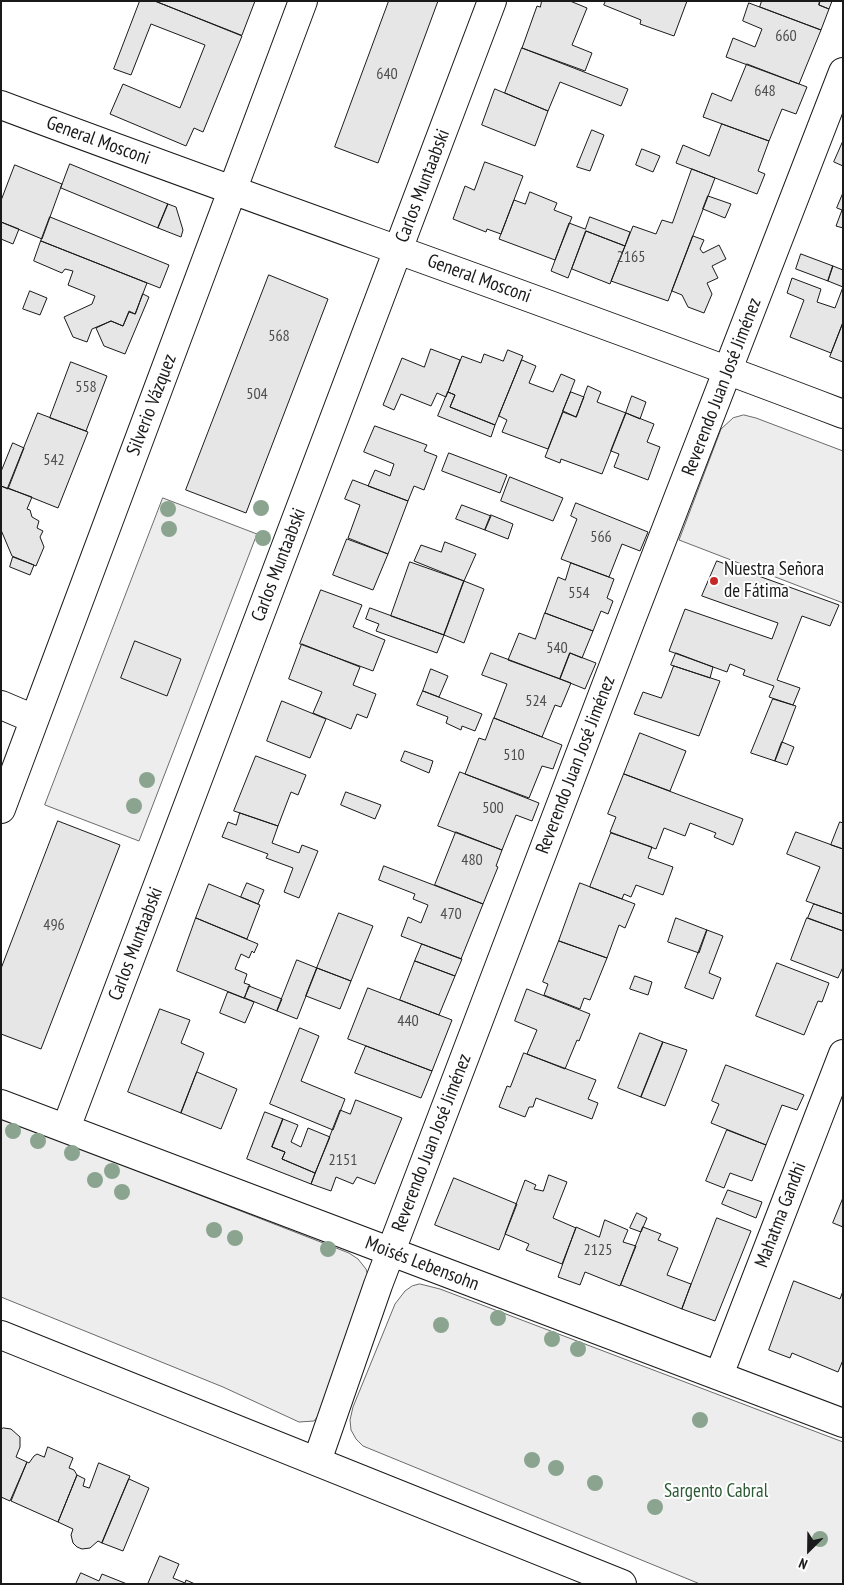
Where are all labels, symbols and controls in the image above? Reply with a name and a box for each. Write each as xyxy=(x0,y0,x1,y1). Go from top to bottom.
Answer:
house number: 660 xyxy=(775,26,797,46)
house number: 640 xyxy=(376,64,398,84)
house number: 648 xyxy=(754,81,776,101)
street label: General Mosconi xyxy=(43,112,153,170)
street label: Carlos Muntaabski xyxy=(391,126,455,246)
house number: 2165 xyxy=(617,247,645,267)
street label: General Mosconi xyxy=(424,250,534,308)
street label: Reverendo Juan José Jiménez xyxy=(678,295,766,479)
house number: 568 xyxy=(268,326,290,346)
street label: Silverio Vázquez xyxy=(122,351,182,459)
house number: 558 xyxy=(75,377,97,397)
house number: 504 xyxy=(246,384,268,404)
house number: 542 xyxy=(43,450,65,470)
street label: Carlos Muntaabski xyxy=(247,505,311,625)
house number: 566 xyxy=(590,527,612,547)
place label: Nuestra Señora de Fátima xyxy=(724,559,824,603)
marker: Nuestra Señora de Fátima xyxy=(708,575,720,587)
house number: 554 xyxy=(568,583,590,603)
house number: 540 xyxy=(546,638,568,658)
street label: Reverendo Juan José Jiménez xyxy=(532,673,620,857)
house number: 524 xyxy=(525,691,547,711)
house number: 510 xyxy=(503,745,525,765)
house number: 500 xyxy=(482,798,504,818)
house number: 480 xyxy=(461,850,483,870)
street label: Carlos Muntaabski xyxy=(104,884,168,1004)
house number: 470 xyxy=(440,904,462,924)
house number: 496 xyxy=(43,915,65,935)
house number: 440 xyxy=(397,1011,419,1031)
street label: Reverendo Juan José Jiménez xyxy=(388,1051,476,1235)
house number: 2151 xyxy=(329,1150,357,1170)
street label: Mahatma Gandhi xyxy=(750,1159,812,1271)
street label: Moisés Lebensohn xyxy=(362,1232,482,1296)
house number: 2125 xyxy=(584,1240,612,1260)
park label: Sargento Cabral xyxy=(664,1481,768,1503)
north arrow xyxy=(784,1525,834,1575)
text: N xyxy=(796,1554,810,1574)

